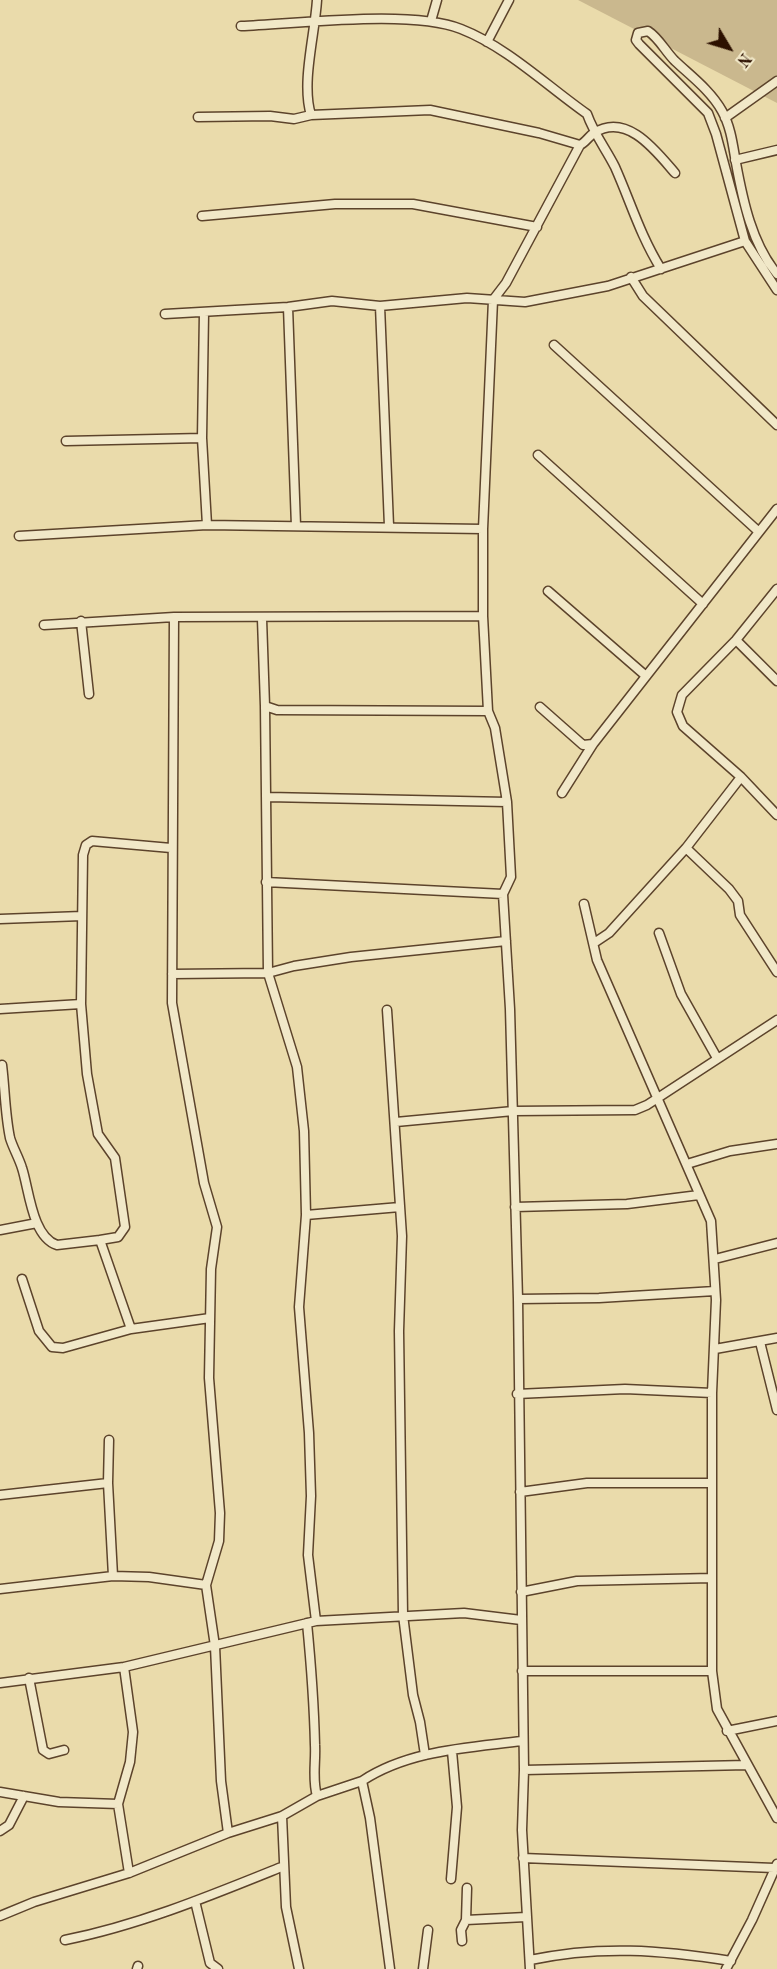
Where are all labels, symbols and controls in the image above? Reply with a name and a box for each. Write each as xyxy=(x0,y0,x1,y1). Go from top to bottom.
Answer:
north arrow xyxy=(699,18,759,78)
text: N xyxy=(733,49,753,69)

